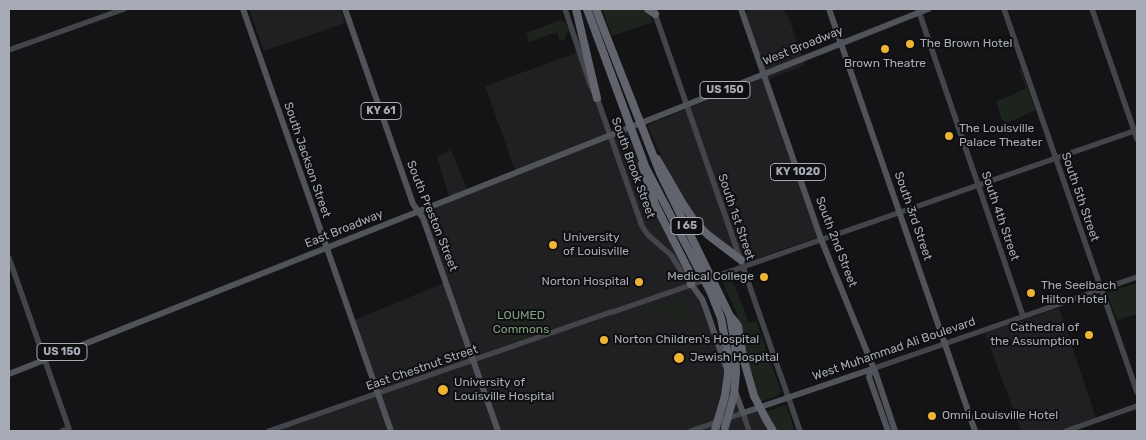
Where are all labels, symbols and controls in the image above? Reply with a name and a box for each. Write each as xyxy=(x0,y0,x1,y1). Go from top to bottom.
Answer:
street label: West Broadway xyxy=(761,23,845,69)
place label: The Brown Hotel xyxy=(920,37,1012,51)
marker: The Brown Hotel xyxy=(904,38,916,50)
marker: Brown Theatre xyxy=(879,43,891,55)
place label: Brown Theatre xyxy=(844,57,926,71)
road number: US 150 xyxy=(700,82,750,98)
street label: South Jackson Street xyxy=(280,100,334,220)
road number: KY 61 xyxy=(361,102,401,120)
street label: South Brook Street xyxy=(608,115,658,221)
place label: The Louisville Palace Theater xyxy=(959,122,1042,150)
marker: The Louisville Palace Theater xyxy=(943,130,955,142)
street label: South 5th Street xyxy=(1058,151,1102,243)
street label: South Preston Street xyxy=(403,159,461,273)
road number: KY 1020 xyxy=(770,163,826,180)
street label: South 4th Street xyxy=(978,169,1022,263)
street label: South 3rd Street xyxy=(891,170,935,262)
street label: South 1st Street xyxy=(715,172,757,262)
street label: South 2nd Street xyxy=(812,195,860,289)
street label: East Broadway xyxy=(303,207,385,251)
road number: I 65 xyxy=(671,218,703,235)
place label: University of Louisville xyxy=(563,231,629,259)
marker: University of Louisville xyxy=(547,239,559,251)
place label: Medical College xyxy=(667,270,754,284)
marker: Medical College xyxy=(758,271,770,283)
place label: Norton Hospital xyxy=(542,275,629,289)
marker: Norton Hospital xyxy=(633,276,645,288)
place label: The Seelbach Hilton Hotel xyxy=(1041,279,1116,307)
marker: The Seelbach Hilton Hotel xyxy=(1025,287,1037,299)
park label: LOUMED Commons xyxy=(493,309,549,337)
street label: West Muhammad Ali Boulevard xyxy=(811,314,977,384)
place label: Cathedral of the Assumption xyxy=(990,321,1079,349)
marker: Cathedral of the Assumption xyxy=(1083,329,1095,341)
place label: Norton Children's Hospital xyxy=(614,333,759,347)
marker: Norton Children's Hospital xyxy=(598,334,610,346)
street label: East Chestnut Street xyxy=(364,342,480,394)
road number: US 150 xyxy=(37,344,87,361)
marker: Jewish Hospital xyxy=(672,351,686,365)
place label: Jewish Hospital xyxy=(690,351,779,365)
place label: University of Louisville Hospital xyxy=(454,376,554,404)
marker: University of Louisville Hospital xyxy=(436,383,450,397)
place label: Omni Louisville Hotel xyxy=(942,409,1058,423)
marker: Omni Louisville Hotel xyxy=(926,410,938,422)

